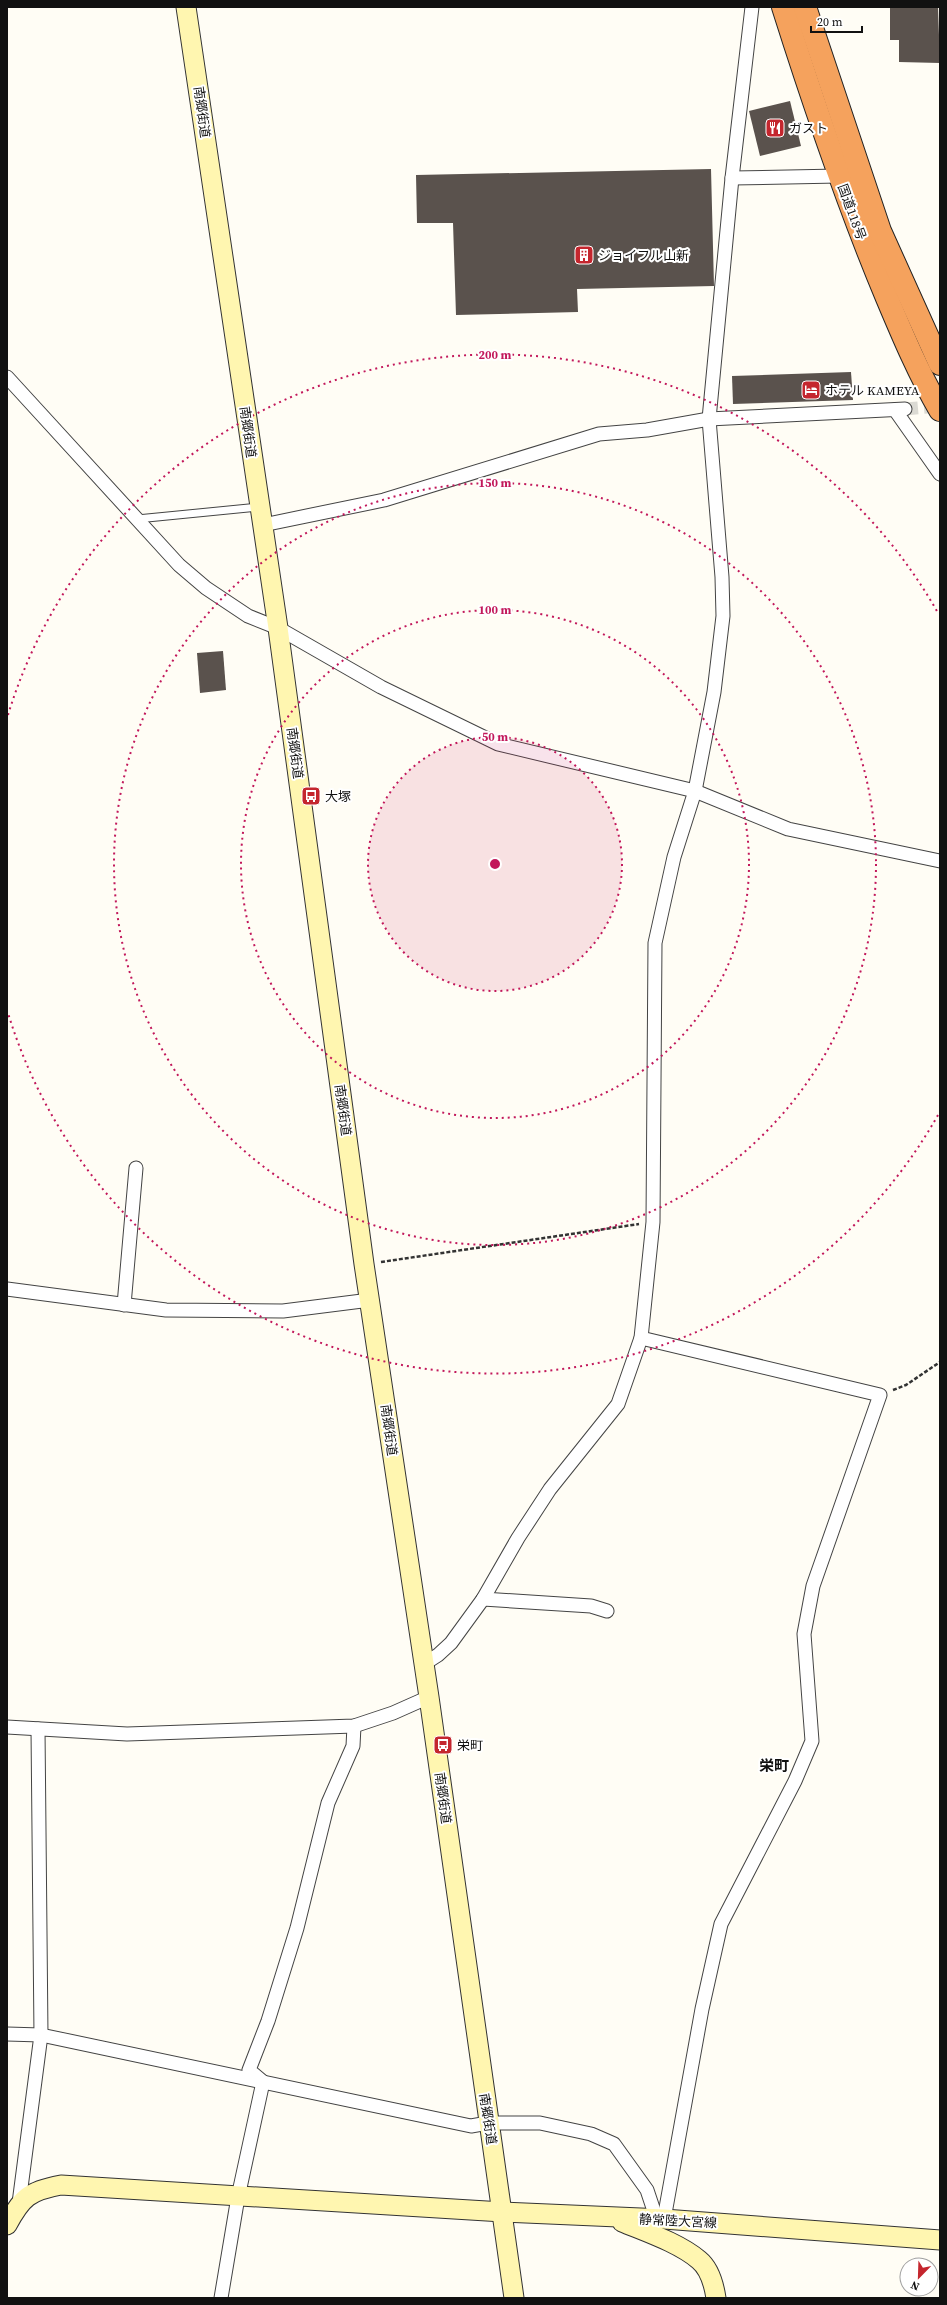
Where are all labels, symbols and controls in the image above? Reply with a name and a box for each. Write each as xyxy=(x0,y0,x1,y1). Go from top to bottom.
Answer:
scale bar xyxy=(811,8,862,34)
text: 20 m xyxy=(817,14,843,30)
street label: 南郷街道 xyxy=(190,85,214,139)
restaurant icon: ガスト xyxy=(764,117,786,139)
place label: ガスト xyxy=(789,120,828,137)
street label: 国道118号 xyxy=(834,182,870,242)
building icon: ジョイフル山新 xyxy=(573,244,595,266)
place label: ジョイフル山新 xyxy=(598,247,689,264)
text: 200 m xyxy=(479,347,512,363)
hotel icon: ホテル KAMEYA xyxy=(800,379,822,401)
place label: ホテル KAMEYA xyxy=(825,382,920,399)
street label: 南郷街道 xyxy=(236,405,260,459)
text: 150 m xyxy=(479,475,512,491)
text: 100 m xyxy=(479,602,512,618)
street label: 南郷街道 xyxy=(283,726,307,780)
text: 50 m xyxy=(482,729,508,745)
bus stop icon: 大塚 xyxy=(300,785,322,807)
place label: 大塚 xyxy=(325,788,351,805)
centre of rings xyxy=(488,857,502,871)
street label: 南郷街道 xyxy=(331,1083,355,1137)
street label: 南郷街道 xyxy=(377,1403,401,1457)
bus stop icon: 栄町 xyxy=(432,1734,454,1756)
place label: 栄町 xyxy=(457,1737,483,1754)
district label: 栄町 xyxy=(759,1755,789,1776)
street label: 南郷街道 xyxy=(431,1771,455,1825)
street label: 南郷街道 xyxy=(476,2092,500,2146)
street label: 静常陸大宮線 xyxy=(639,2210,717,2232)
north arrow xyxy=(899,2257,939,2297)
text: N xyxy=(909,2277,922,2294)

